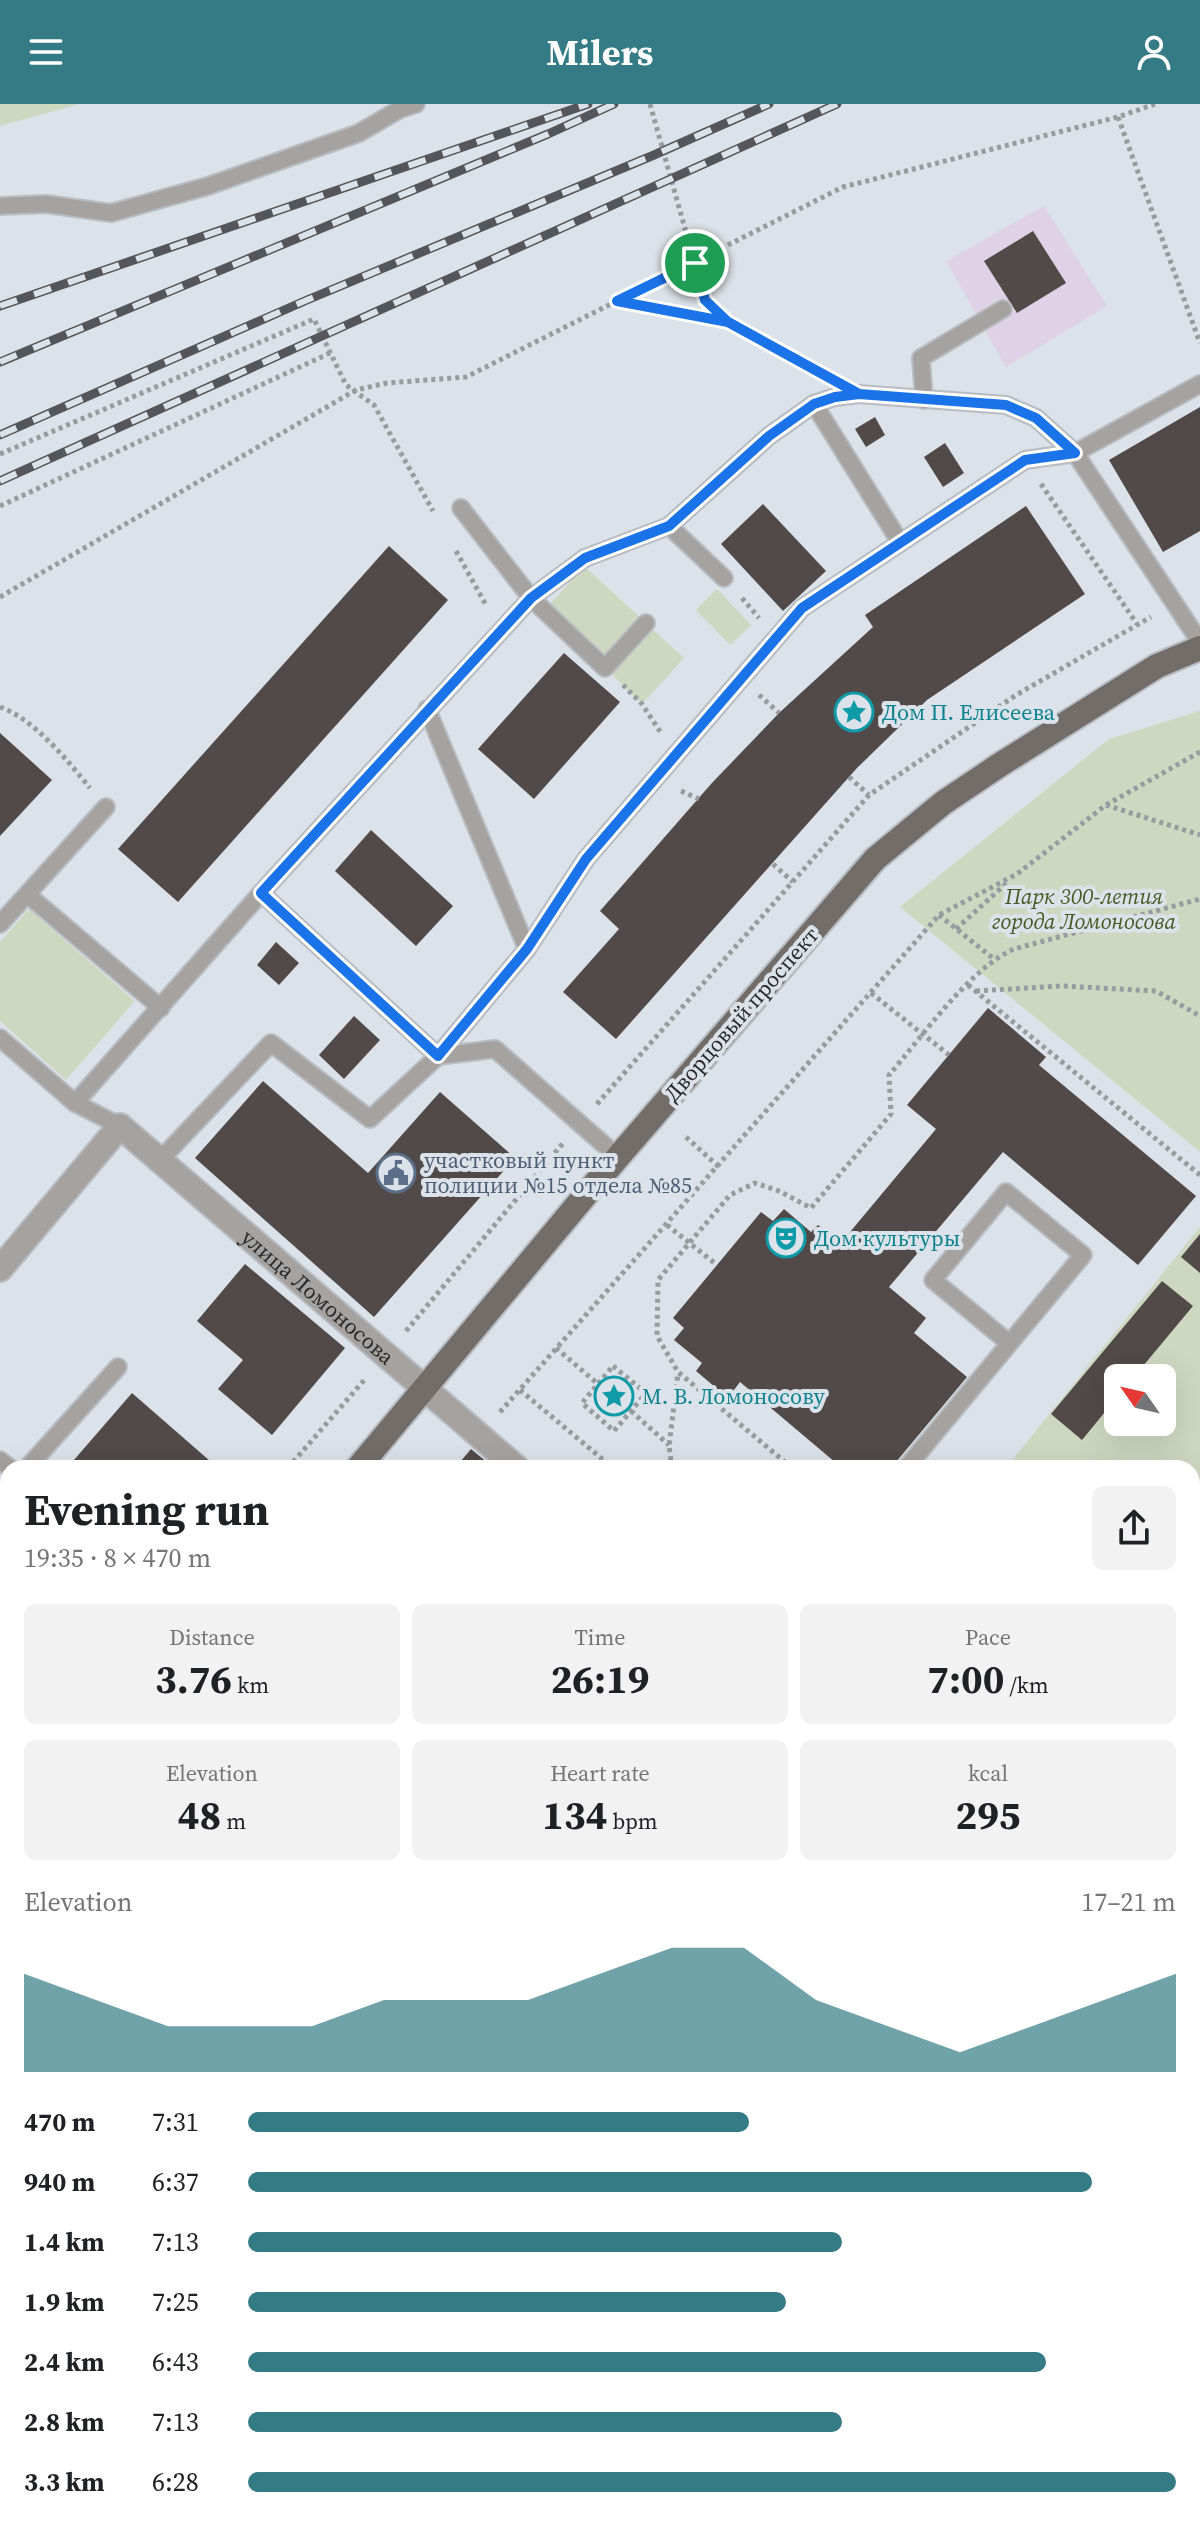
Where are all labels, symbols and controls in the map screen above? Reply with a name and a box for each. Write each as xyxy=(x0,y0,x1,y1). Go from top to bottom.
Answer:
text: Milers xyxy=(547,28,653,77)
icon: menu xyxy=(24,30,68,74)
icon: person xyxy=(1132,30,1176,74)
pin xyxy=(661,229,729,297)
icon: arrive xyxy=(673,241,717,285)
place icon: Дом П. Елисеева xyxy=(833,691,875,733)
place label: Дом П. Елисеева xyxy=(882,697,1056,727)
park label: Парк 300-летия города Ломоносова xyxy=(992,881,1176,936)
street label: Дворцовый проспект xyxy=(657,920,825,1108)
place label: участковый пункт полиции №15 отдела №85 xyxy=(424,1145,692,1200)
public building icon: участковый пункт полиции №15 отдела №85 xyxy=(375,1152,417,1194)
theatre icon: Дом культуры xyxy=(765,1217,807,1259)
street label: улица Ломоносова xyxy=(235,1222,402,1372)
place label: Дом культуры xyxy=(814,1223,960,1253)
north arrow xyxy=(1104,1364,1176,1436)
map controls xyxy=(1104,1364,1176,1436)
place icon: М. В. Ломоносову xyxy=(593,1375,635,1417)
place label: М. В. Ломоносову xyxy=(642,1381,826,1411)
text: Evening run xyxy=(24,1479,269,1540)
button: share xyxy=(1092,1486,1176,1570)
text: 19:35 · 8 × 470 m xyxy=(24,1540,211,1576)
text: Distance xyxy=(169,1622,255,1652)
text: Time xyxy=(575,1622,625,1652)
text: Pace xyxy=(965,1622,1011,1652)
text: 3.76 xyxy=(155,1652,232,1706)
text: 26:19 xyxy=(551,1652,649,1706)
text: 7:00 xyxy=(927,1652,1004,1706)
text: km xyxy=(232,1670,269,1700)
text: /km xyxy=(1004,1670,1049,1700)
text: Elevation xyxy=(166,1758,258,1788)
text: Heart rate xyxy=(550,1758,650,1788)
text: kcal xyxy=(968,1758,1008,1788)
text: 48 xyxy=(178,1788,221,1842)
text: 134 xyxy=(542,1788,607,1842)
text: 295 xyxy=(955,1788,1021,1842)
text: m xyxy=(221,1806,246,1836)
text: bpm xyxy=(607,1806,658,1836)
text: Elevation xyxy=(24,1884,133,1920)
text: 17–21 m xyxy=(1081,1884,1176,1920)
text: 470 m xyxy=(24,2104,95,2140)
text: 7:31 xyxy=(152,2104,199,2140)
text: 940 m xyxy=(24,2164,95,2200)
text: 6:37 xyxy=(152,2164,199,2200)
text: 1.4 km xyxy=(24,2224,105,2260)
text: 7:13 xyxy=(152,2224,199,2260)
text: 1.9 km xyxy=(24,2284,105,2320)
text: 7:25 xyxy=(152,2284,199,2320)
text: 2.4 km xyxy=(24,2344,105,2380)
text: 6:43 xyxy=(152,2344,199,2380)
text: 2.8 km xyxy=(24,2404,105,2440)
text: 7:13 xyxy=(152,2404,199,2440)
text: 3.3 km xyxy=(24,2464,105,2500)
text: 6:28 xyxy=(152,2464,199,2500)

